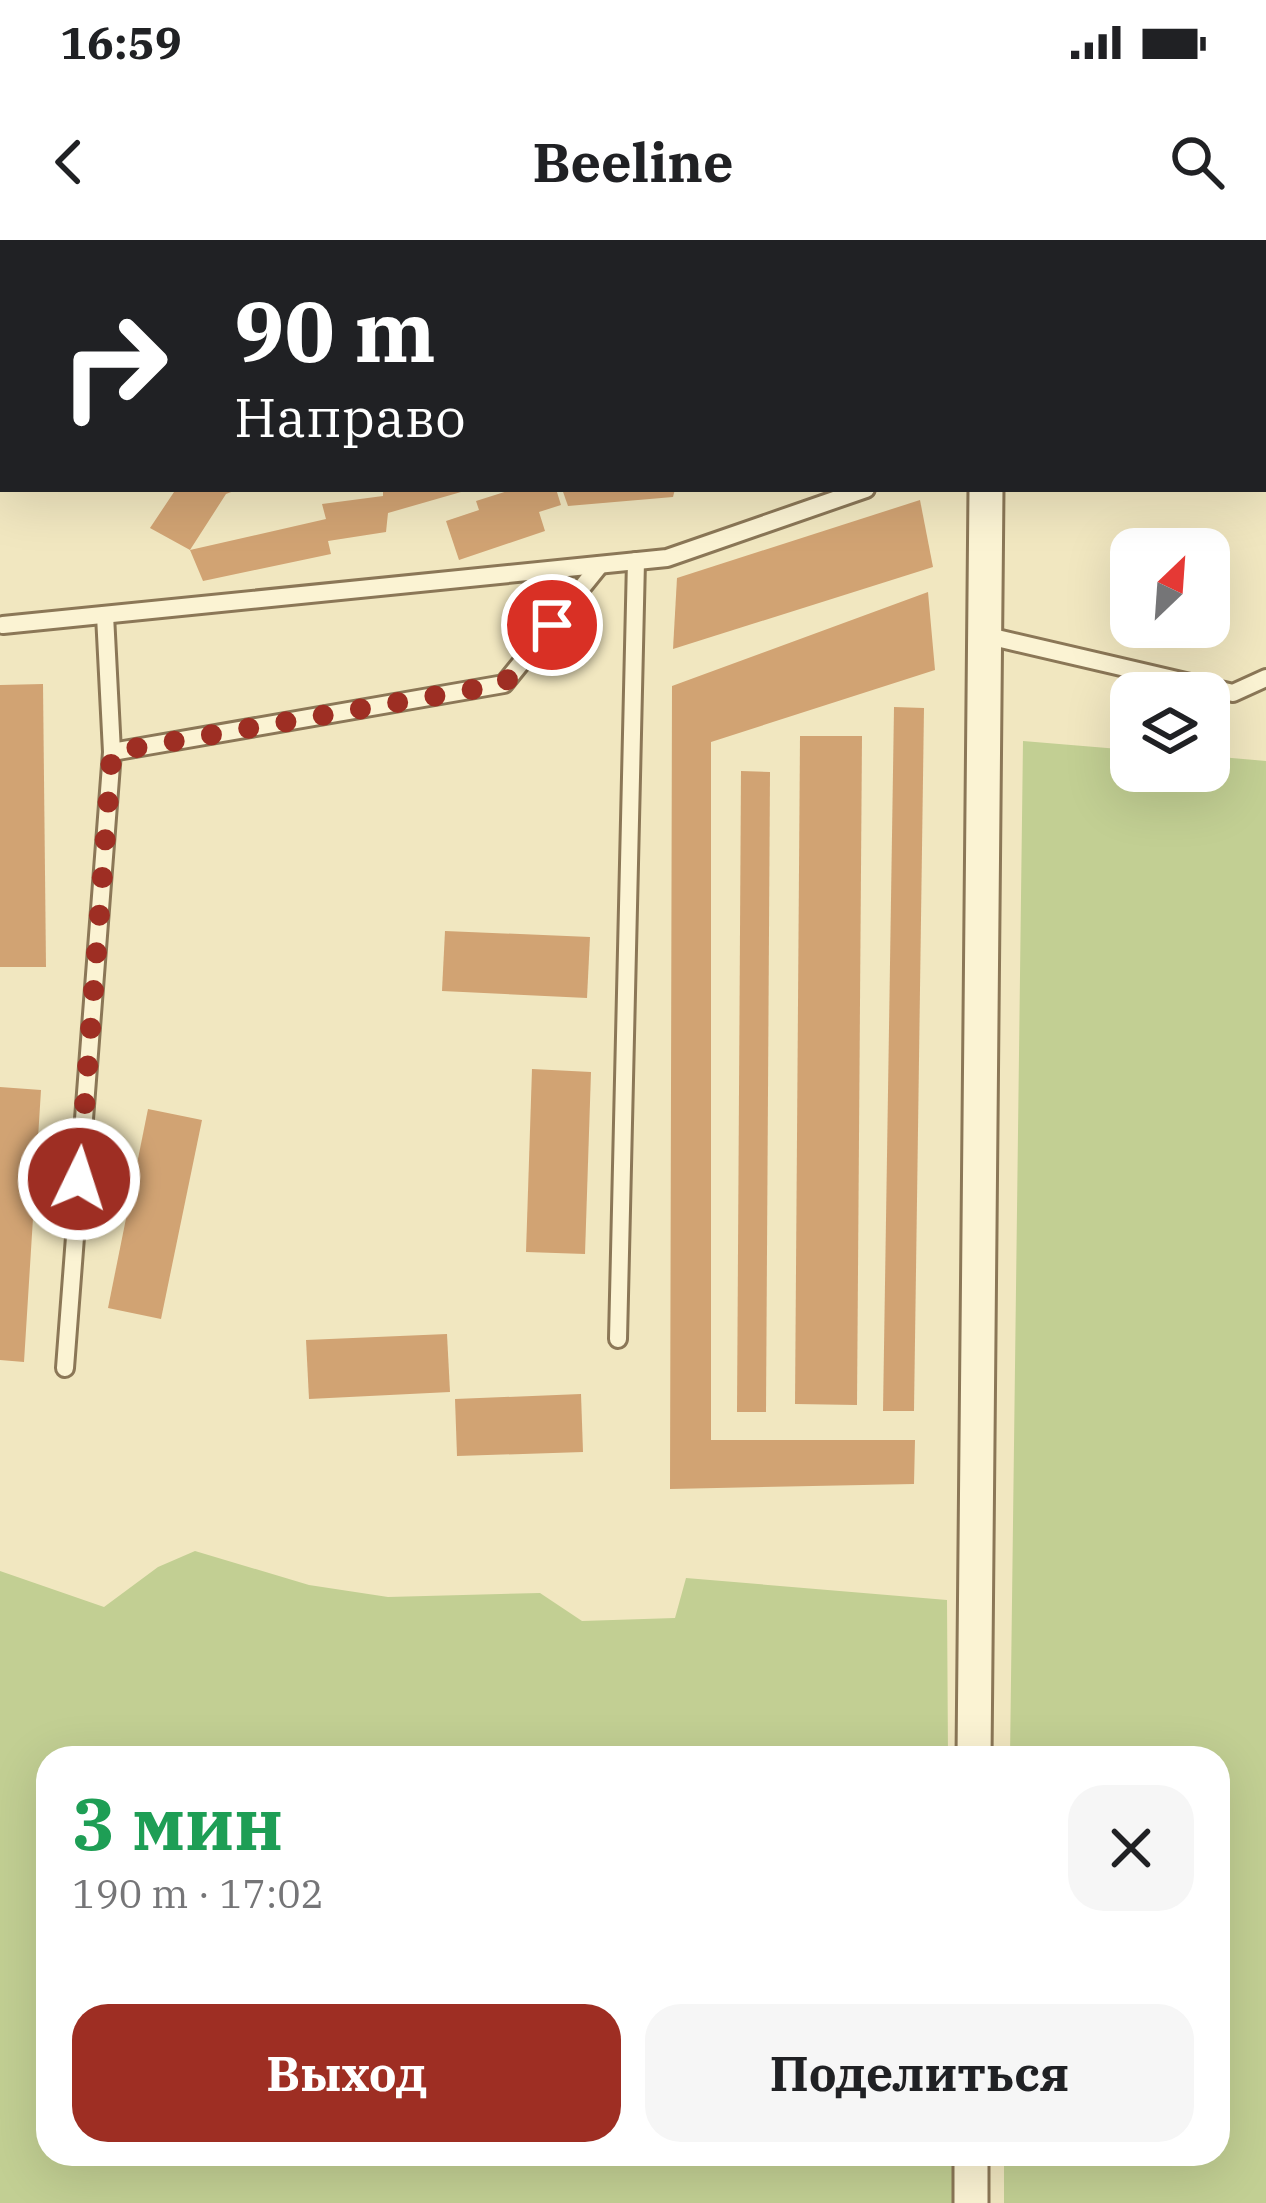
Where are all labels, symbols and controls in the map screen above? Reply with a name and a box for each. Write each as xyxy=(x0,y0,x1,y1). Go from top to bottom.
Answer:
text: 16:59 xyxy=(60,13,182,71)
text: Beeline xyxy=(532,127,734,197)
icon: back xyxy=(36,129,102,195)
icon: search xyxy=(1164,129,1230,195)
text: 90 m xyxy=(234,276,436,385)
icon: right xyxy=(36,288,192,444)
text: Направо xyxy=(234,382,466,452)
north arrow xyxy=(1110,528,1230,648)
map controls xyxy=(1110,528,1230,792)
pin xyxy=(501,574,603,676)
icon: arrive xyxy=(519,592,585,658)
button: layers xyxy=(1110,672,1230,792)
position arrow xyxy=(16,1116,142,1242)
text: 3 мин xyxy=(72,1776,283,1870)
button: close xyxy=(1068,1785,1194,1911)
text: 190 m · 17:02 xyxy=(72,1868,324,1919)
button: Выход xyxy=(72,2004,621,2142)
button: Поделиться xyxy=(645,2004,1194,2142)

